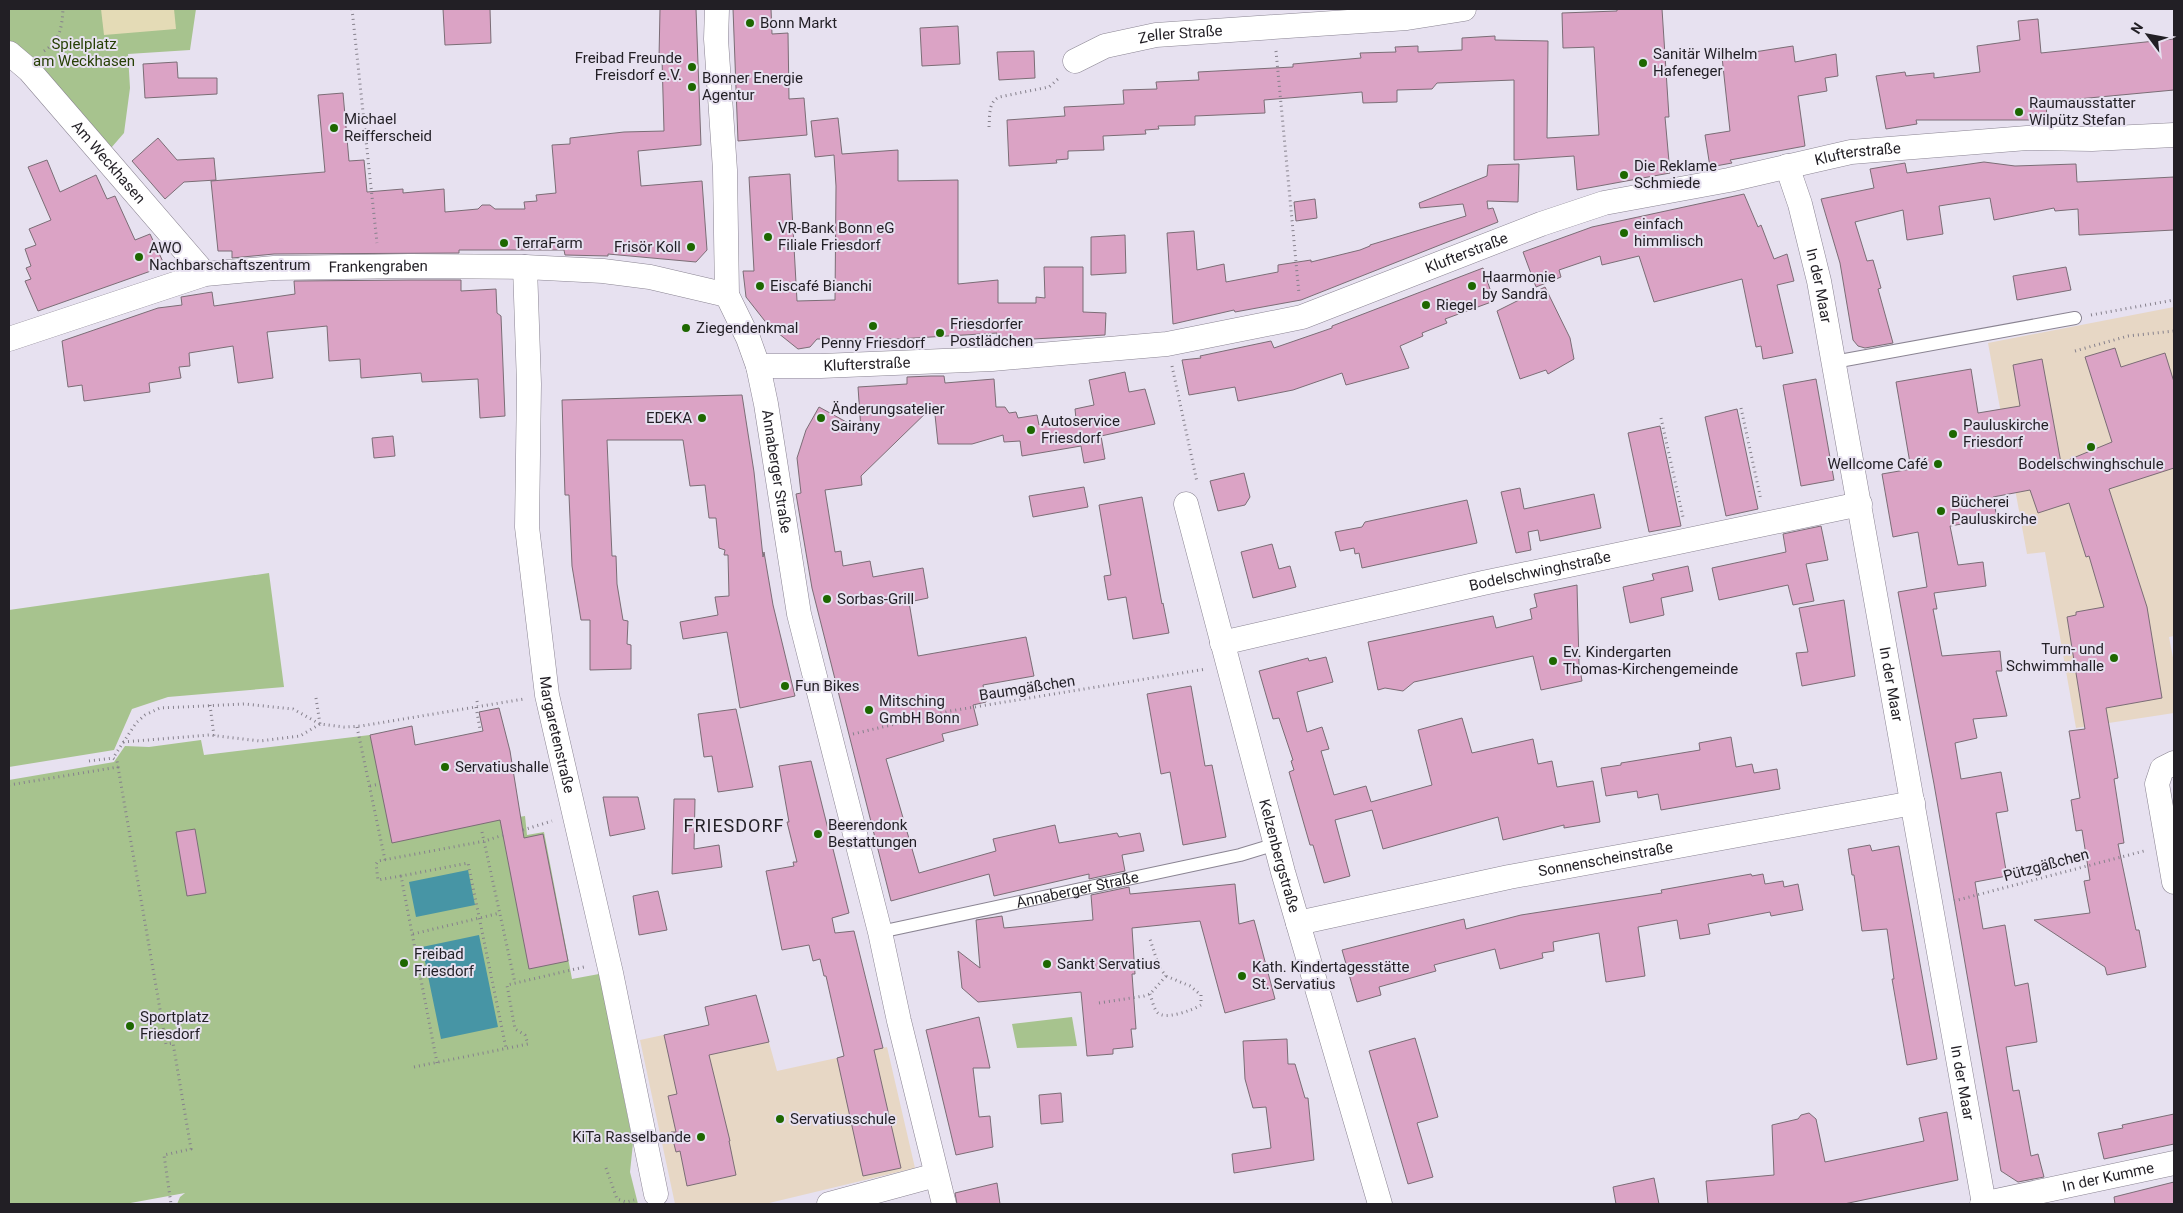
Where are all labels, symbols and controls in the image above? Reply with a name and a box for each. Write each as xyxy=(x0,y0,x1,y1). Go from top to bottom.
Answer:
north arrow xyxy=(2123,10,2173,60)
place label: Bonn Markt xyxy=(760,14,837,32)
marker: Bonn Markt xyxy=(744,17,756,29)
text: N xyxy=(2128,20,2146,37)
street label: Zeller Straße xyxy=(1136,22,1223,48)
park label: Spielplatz am Weckhasen xyxy=(33,35,135,70)
place label: Sanitär Wilhelm Hafeneger xyxy=(1653,45,1758,80)
place label: Freibad Freunde Freisdorf e.V. xyxy=(575,49,682,84)
marker: Sanitär Wilhelm Hafeneger xyxy=(1637,57,1649,69)
marker: Freibad Freunde Freisdorf e.V. xyxy=(686,61,698,73)
place label: Bonner Energie Agentur xyxy=(702,69,803,104)
marker: Bonner Energie Agentur xyxy=(686,81,698,93)
place label: Raumausstatter Wilpütz Stefan xyxy=(2029,94,2136,129)
marker: Raumausstatter Wilpütz Stefan xyxy=(2013,106,2025,118)
place label: Michael Reifferscheid xyxy=(344,110,432,145)
street label: Am Weckhasen xyxy=(68,117,149,207)
marker: Michael Reifferscheid xyxy=(328,122,340,134)
street label: Klufterstraße xyxy=(1813,139,1902,169)
place label: Die Reklame Schmiede xyxy=(1634,157,1717,192)
marker: Die Reklame Schmiede xyxy=(1618,169,1630,181)
place label: einfach himmlisch xyxy=(1634,215,1703,250)
place label: VR-Bank Bonn eG Filiale Friesdorf xyxy=(778,219,894,254)
marker: einfach himmlisch xyxy=(1618,227,1630,239)
street label: Klufterstraße xyxy=(1423,229,1510,277)
marker: VR-Bank Bonn eG Filiale Friesdorf xyxy=(762,231,774,243)
place label: TerraFarm xyxy=(514,234,583,252)
marker: TerraFarm xyxy=(498,237,510,249)
place label: Frisör Koll xyxy=(614,238,681,256)
place label: AWO Nachbarschaftszentrum xyxy=(149,239,311,274)
marker: Frisör Koll xyxy=(685,241,697,253)
street label: In der Maar xyxy=(1802,246,1835,324)
marker: AWO Nachbarschaftszentrum xyxy=(133,251,145,263)
street label: Frankengraben xyxy=(328,257,428,276)
place label: Haarmonie by Sandra xyxy=(1482,268,1556,303)
place label: Eiscafé Bianchi xyxy=(770,277,872,295)
marker: Eiscafé Bianchi xyxy=(754,280,766,292)
marker: Haarmonie by Sandra xyxy=(1466,280,1478,292)
place label: Riegel xyxy=(1436,296,1477,314)
marker: Riegel xyxy=(1420,299,1432,311)
place label: Friesdorfer Postlädchen xyxy=(950,315,1033,350)
place label: Ziegendenkmal xyxy=(696,319,799,337)
marker: Penny Friesdorf xyxy=(867,320,879,332)
marker: Ziegendenkmal xyxy=(680,322,692,334)
marker: Friesdorfer Postlädchen xyxy=(934,327,946,339)
place label: Penny Friesdorf xyxy=(821,334,926,352)
street label: Klufterstraße xyxy=(823,353,911,375)
place label: Änderungsatelier Sairany xyxy=(831,400,945,435)
street label: Annaberger Straße xyxy=(758,408,795,535)
place label: EDEKA xyxy=(646,409,692,427)
marker: EDEKA xyxy=(696,412,708,424)
marker: Änderungsatelier Sairany xyxy=(815,412,827,424)
place label: Autoservice Friesdorf xyxy=(1041,412,1120,447)
place label: Pauluskirche Friesdorf xyxy=(1963,416,2049,451)
marker: Autoservice Friesdorf xyxy=(1025,424,1037,436)
marker: Pauluskirche Friesdorf xyxy=(1947,428,1959,440)
marker: Bodelschwinghschule xyxy=(2085,441,2097,453)
place label: Wellcome Café xyxy=(1828,455,1928,473)
place label: Bodelschwinghschule xyxy=(2018,455,2164,473)
marker: Wellcome Café xyxy=(1932,458,1944,470)
place label: Bücherei Pauluskirche xyxy=(1951,493,2037,528)
marker: Bücherei Pauluskirche xyxy=(1935,505,1947,517)
street label: Bodelschwinghstraße xyxy=(1467,547,1612,595)
place label: Sorbas-Grill xyxy=(837,590,914,608)
marker: Sorbas-Grill xyxy=(821,593,833,605)
place label: Turn- und Schwimmhalle xyxy=(2006,640,2104,675)
place label: Ev. Kindergarten Thomas-Kirchengemeinde xyxy=(1563,643,1738,678)
street label: In der Maar xyxy=(1876,645,1907,723)
marker: Turn- und Schwimmhalle xyxy=(2108,652,2120,664)
marker: Ev. Kindergarten Thomas-Kirchengemeinde xyxy=(1547,655,1559,667)
street label: Baumgäßchen xyxy=(978,672,1076,704)
street label: Margaretenstraße xyxy=(536,675,578,795)
place label: Fun Bikes xyxy=(795,677,860,695)
marker: Fun Bikes xyxy=(779,680,791,692)
place label: Mitsching GmbH Bonn xyxy=(879,692,960,727)
marker: Mitsching GmbH Bonn xyxy=(863,704,875,716)
place label: Servatiushalle xyxy=(455,758,549,776)
marker: Servatiushalle xyxy=(439,761,451,773)
street label: Kelzenbergstraße xyxy=(1255,797,1303,915)
district label: FRIESDORF xyxy=(683,815,785,836)
place label: Beerendonk Bestattungen xyxy=(828,816,917,851)
marker: Beerendonk Bestattungen xyxy=(812,828,824,840)
street label: Sonnenscheinstraße xyxy=(1537,838,1674,880)
street label: Pützgäßchen xyxy=(2001,845,2091,885)
street label: Annaberger Straße xyxy=(1015,868,1140,912)
place label: Freibad Friesdorf xyxy=(414,945,475,980)
place label: Sankt Servatius xyxy=(1057,955,1161,973)
marker: Freibad Friesdorf xyxy=(398,957,410,969)
marker: Sankt Servatius xyxy=(1041,958,1053,970)
place label: Kath. Kindertagesstätte St. Servatius xyxy=(1252,958,1409,993)
marker: Kath. Kindertagesstätte St. Servatius xyxy=(1236,970,1248,982)
place label: Sportplatz Friesdorf xyxy=(140,1008,209,1043)
marker: Sportplatz Friesdorf xyxy=(124,1020,136,1032)
street label: In der Maar xyxy=(1947,1044,1978,1122)
place label: Servatiusschule xyxy=(790,1110,896,1128)
marker: Servatiusschule xyxy=(774,1113,786,1125)
place label: KiTa Rasselbande xyxy=(572,1128,691,1146)
marker: KiTa Rasselbande xyxy=(695,1131,707,1143)
street label: In der Kumme xyxy=(2061,1159,2156,1196)

